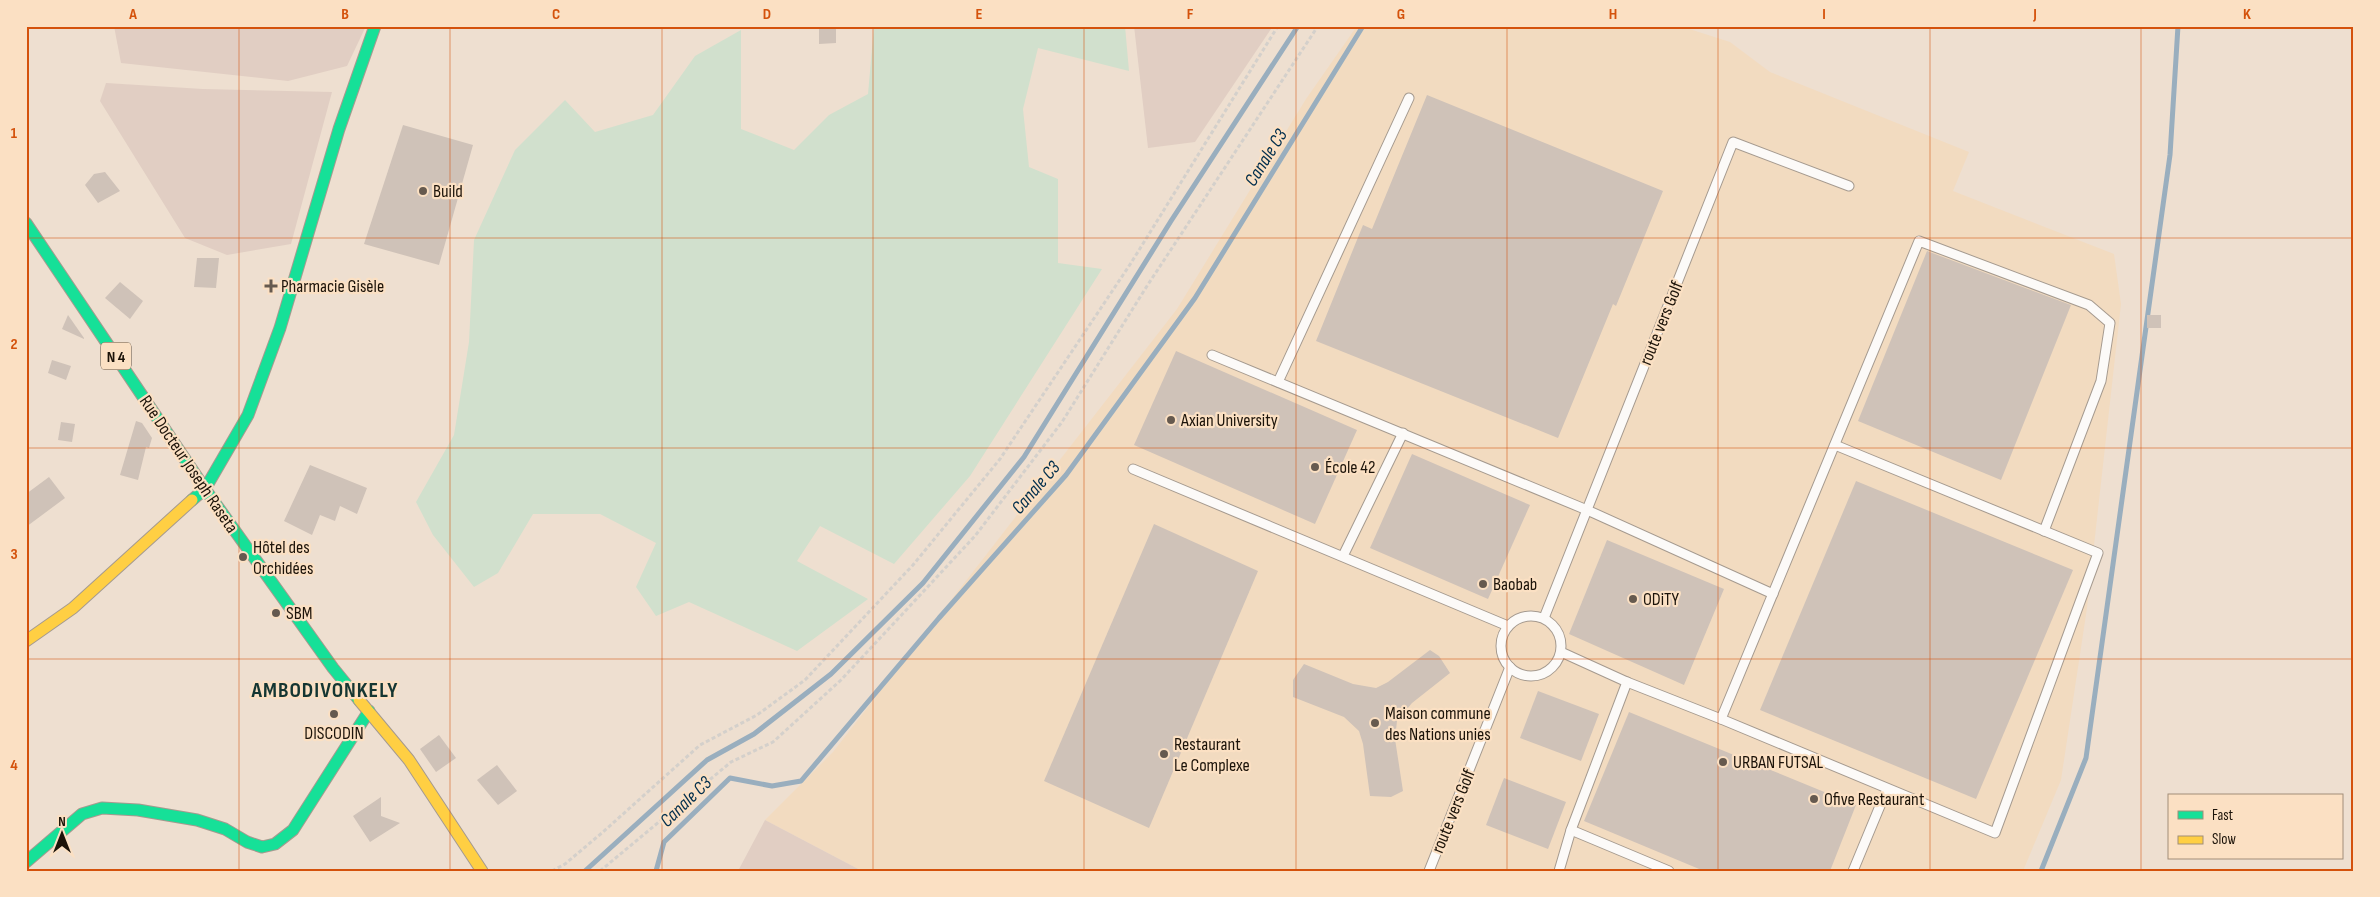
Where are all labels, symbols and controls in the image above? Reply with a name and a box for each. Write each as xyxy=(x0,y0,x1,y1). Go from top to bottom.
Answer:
text: A xyxy=(128,5,137,24)
text: B xyxy=(341,5,349,24)
text: C xyxy=(552,5,560,24)
text: D xyxy=(763,5,771,24)
text: E xyxy=(976,5,983,24)
text: F xyxy=(1187,5,1194,24)
text: G xyxy=(1397,5,1405,24)
text: H xyxy=(1609,5,1617,24)
text: I xyxy=(1822,5,1826,24)
text: J xyxy=(2032,5,2037,24)
text: K xyxy=(2243,5,2251,24)
text: 1 xyxy=(11,124,18,143)
water label: Canale C3 xyxy=(1240,125,1293,191)
place label: Build xyxy=(433,181,463,202)
marker: Build xyxy=(417,185,429,197)
place label: Pharmacie Gisèle xyxy=(281,276,384,297)
street label: route vers Golf xyxy=(1635,277,1688,368)
marker: Pharmacie Gisèle xyxy=(265,280,277,292)
text: 2 xyxy=(10,335,18,354)
road number: N 4 xyxy=(101,342,131,370)
street label: Rue Docteur Joseph Raseta xyxy=(135,392,242,537)
place label: Axian University xyxy=(1180,410,1278,431)
marker: Axian University xyxy=(1165,414,1177,426)
water label: Canale C3 xyxy=(1007,457,1066,519)
place label: École 42 xyxy=(1325,457,1375,478)
marker: École 42 xyxy=(1309,461,1321,473)
place label: Hôtel des Orchidées xyxy=(253,537,313,579)
text: 3 xyxy=(10,545,18,564)
marker: Hôtel des Orchidées xyxy=(237,551,249,563)
place label: Baobab xyxy=(1493,574,1537,595)
marker: Baobab xyxy=(1477,578,1489,590)
place label: ODiTY xyxy=(1643,589,1679,610)
marker: ODiTY xyxy=(1627,593,1639,605)
place label: SBM xyxy=(286,603,312,624)
marker: SBM xyxy=(270,607,282,619)
district label: AMBODIVONKELY xyxy=(251,677,398,704)
place label: Maison commune des Nations unies xyxy=(1385,703,1491,745)
marker: DISCODIN xyxy=(328,708,340,720)
marker: Maison commune des Nations unies xyxy=(1369,717,1381,729)
place label: DISCODIN xyxy=(304,723,364,744)
place label: Restaurant Le Complexe xyxy=(1174,734,1250,776)
marker: Restaurant Le Complexe xyxy=(1158,748,1170,760)
place label: URBAN FUTSAL xyxy=(1733,752,1823,773)
text: 4 xyxy=(10,756,18,775)
marker: URBAN FUTSAL xyxy=(1717,756,1729,768)
street label: route vers Golf xyxy=(1427,765,1480,856)
water label: Canale C3 xyxy=(655,772,717,832)
place label: Ofive Restaurant xyxy=(1824,789,1925,810)
marker: Ofive Restaurant xyxy=(1808,793,1820,805)
legend xyxy=(2168,794,2342,860)
text: Fast xyxy=(2212,806,2234,825)
north arrow xyxy=(38,810,88,860)
text: N xyxy=(58,813,66,830)
text: Slow xyxy=(2212,830,2236,849)

